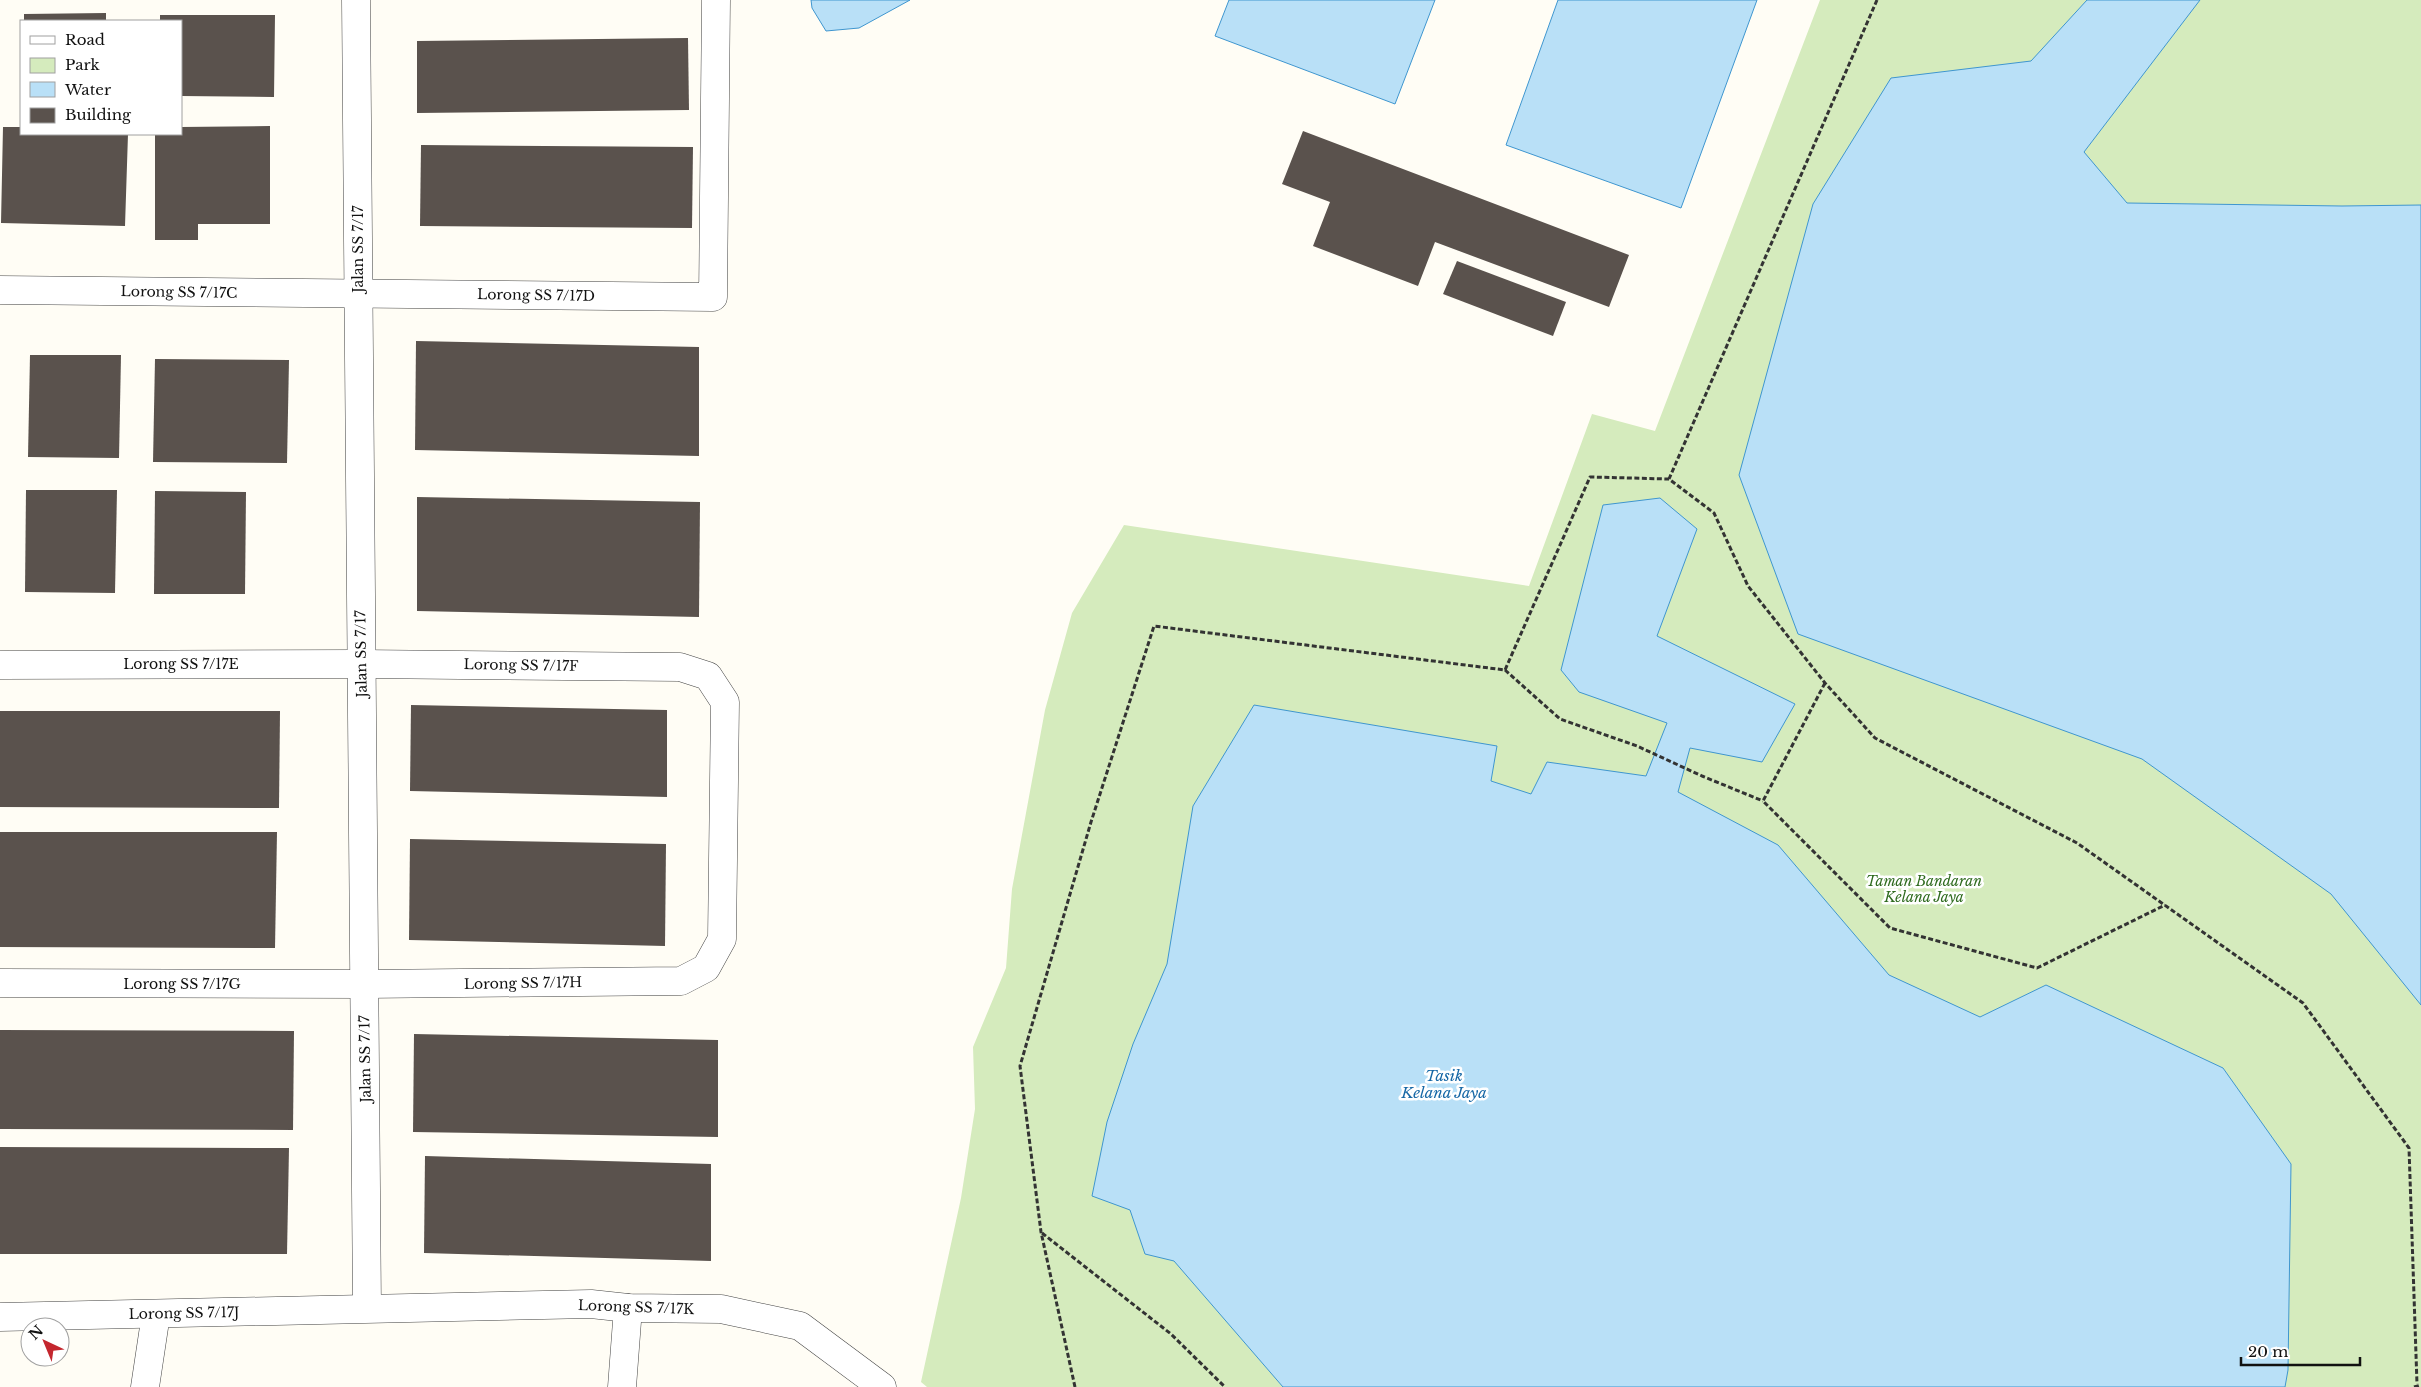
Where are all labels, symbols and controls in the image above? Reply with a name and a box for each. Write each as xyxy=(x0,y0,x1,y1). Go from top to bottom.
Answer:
legend xyxy=(20,20,182,135)
text: Road xyxy=(65,30,105,49)
text: Park xyxy=(65,55,101,74)
text: Water xyxy=(64,80,112,99)
text: Building xyxy=(65,105,132,124)
street label: Jalan SS 7/17 xyxy=(349,204,367,295)
street label: Lorong SS 7/17C xyxy=(121,282,237,302)
street label: Lorong SS 7/17D xyxy=(477,285,595,305)
street label: Jalan SS 7/17 xyxy=(351,609,371,700)
street label: Lorong SS 7/17E xyxy=(123,655,239,673)
street label: Lorong SS 7/17F xyxy=(463,655,579,675)
park label: Taman Bandaran Kelana Jaya xyxy=(1866,872,1982,906)
street label: Lorong SS 7/17H xyxy=(464,973,582,993)
street label: Lorong SS 7/17G xyxy=(123,975,241,993)
street label: Jalan SS 7/17 xyxy=(355,1014,375,1105)
water label: Tasik Kelana Jaya xyxy=(1400,1066,1487,1102)
street label: Lorong SS 7/17K xyxy=(578,1296,696,1318)
street label: Lorong SS 7/17J xyxy=(128,1303,240,1323)
north arrow xyxy=(20,1317,70,1367)
text: N xyxy=(25,1322,47,1344)
scale bar xyxy=(2241,1334,2360,1366)
text: 20 m xyxy=(2248,1342,2288,1361)

